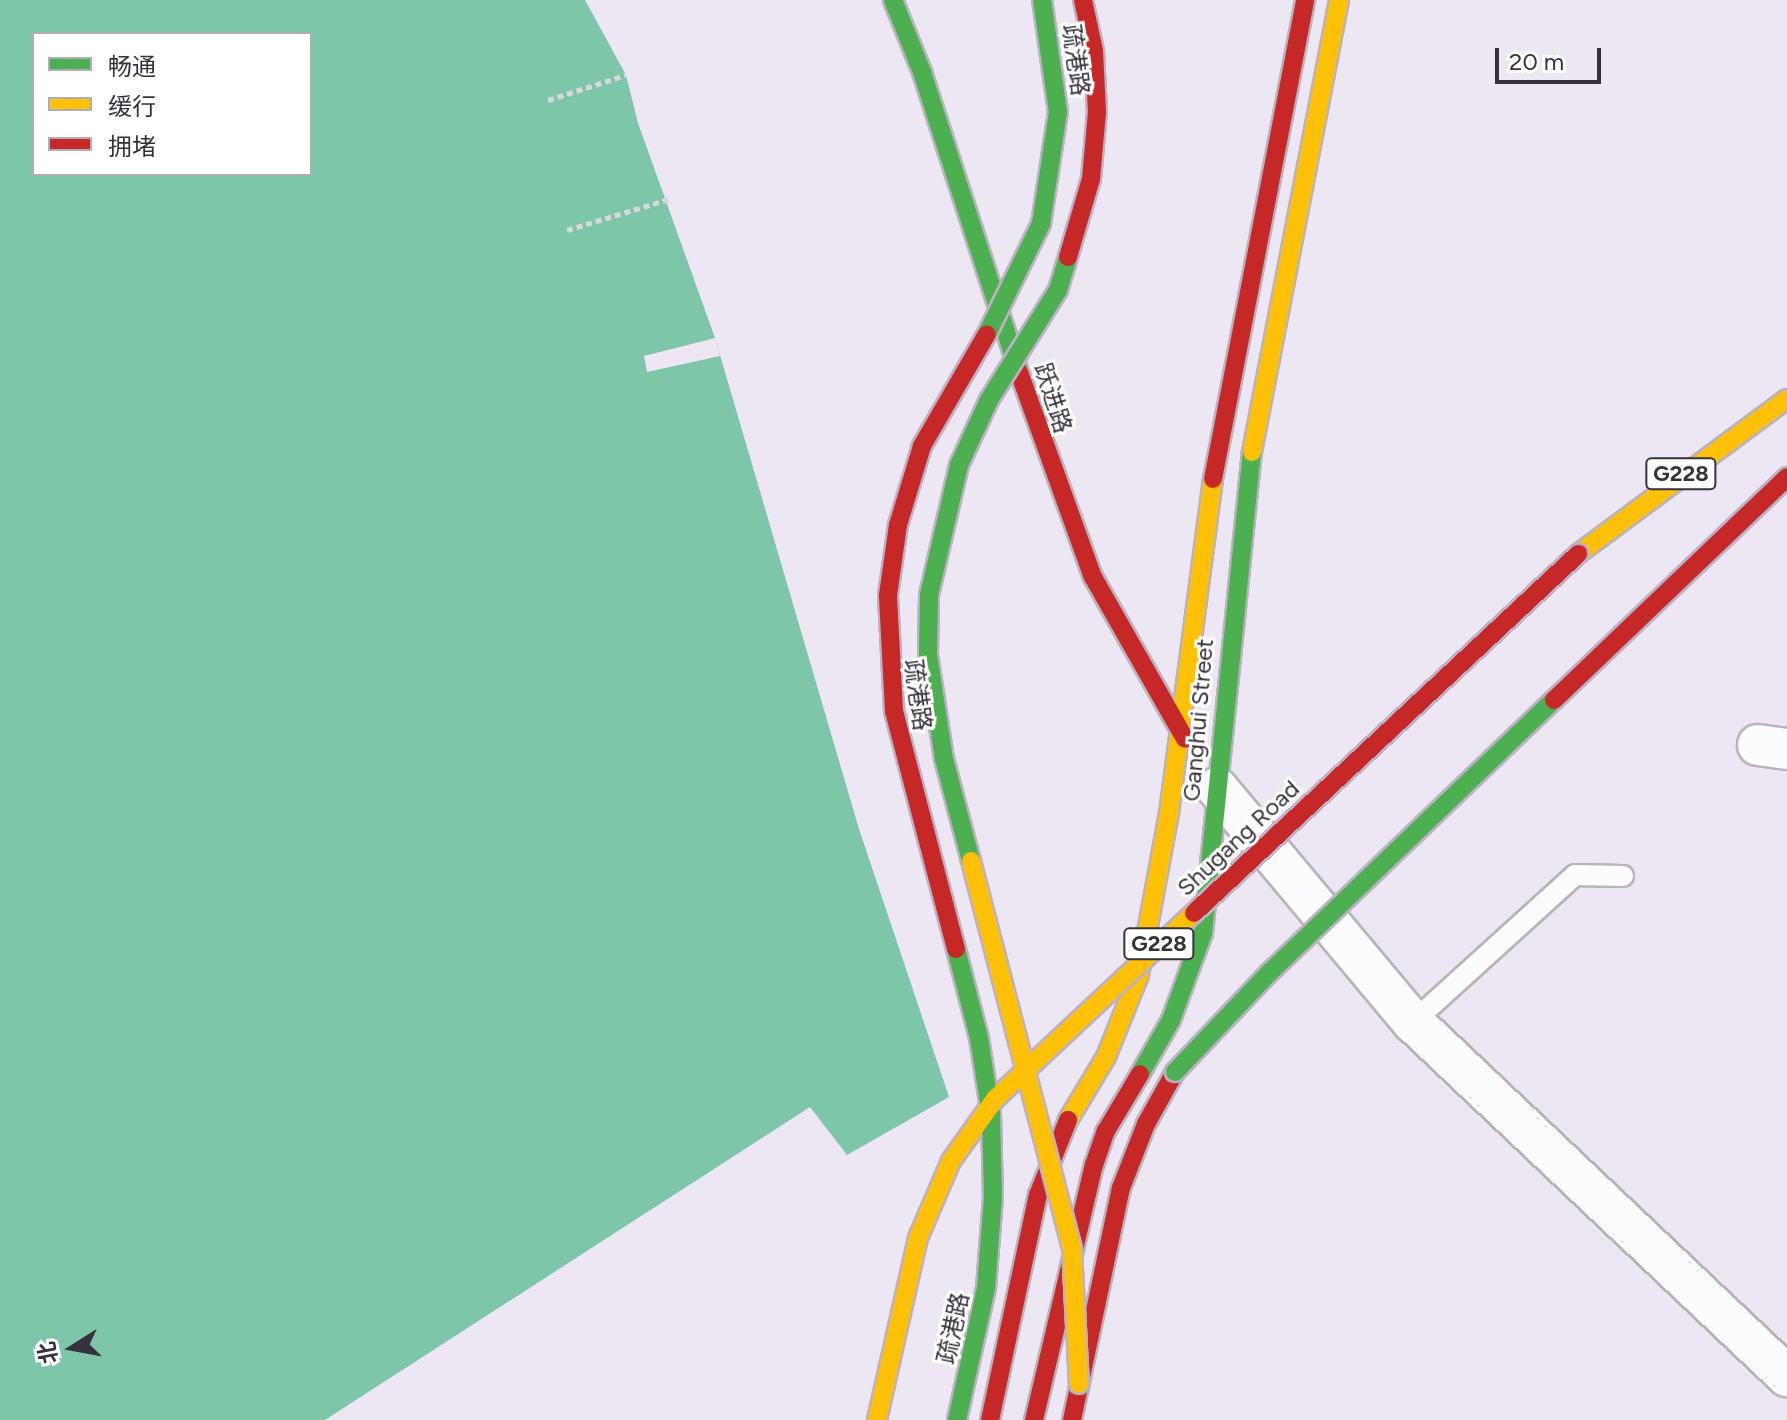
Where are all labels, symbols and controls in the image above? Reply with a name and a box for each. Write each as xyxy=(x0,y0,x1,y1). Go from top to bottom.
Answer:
street label: 疏港路 xyxy=(1057,22,1095,98)
legend xyxy=(32,32,312,176)
scale bar xyxy=(1499,32,1605,82)
text: 20 m xyxy=(1509,47,1564,76)
text: 畅通 xyxy=(108,52,156,81)
text: 缓行 xyxy=(108,92,156,121)
text: 拥堵 xyxy=(108,132,156,161)
street label: 跃进路 xyxy=(1028,359,1078,437)
road number: G228 xyxy=(1645,456,1717,492)
street label: Ganghui Street xyxy=(1177,637,1219,803)
street label: 疏港路 xyxy=(899,657,937,733)
street label: Shugang Road xyxy=(1171,774,1305,902)
road number: G228 xyxy=(1123,926,1195,962)
street label: 疏港路 xyxy=(931,1290,975,1366)
north arrow xyxy=(32,1308,112,1388)
text: 北 xyxy=(33,1339,63,1366)

